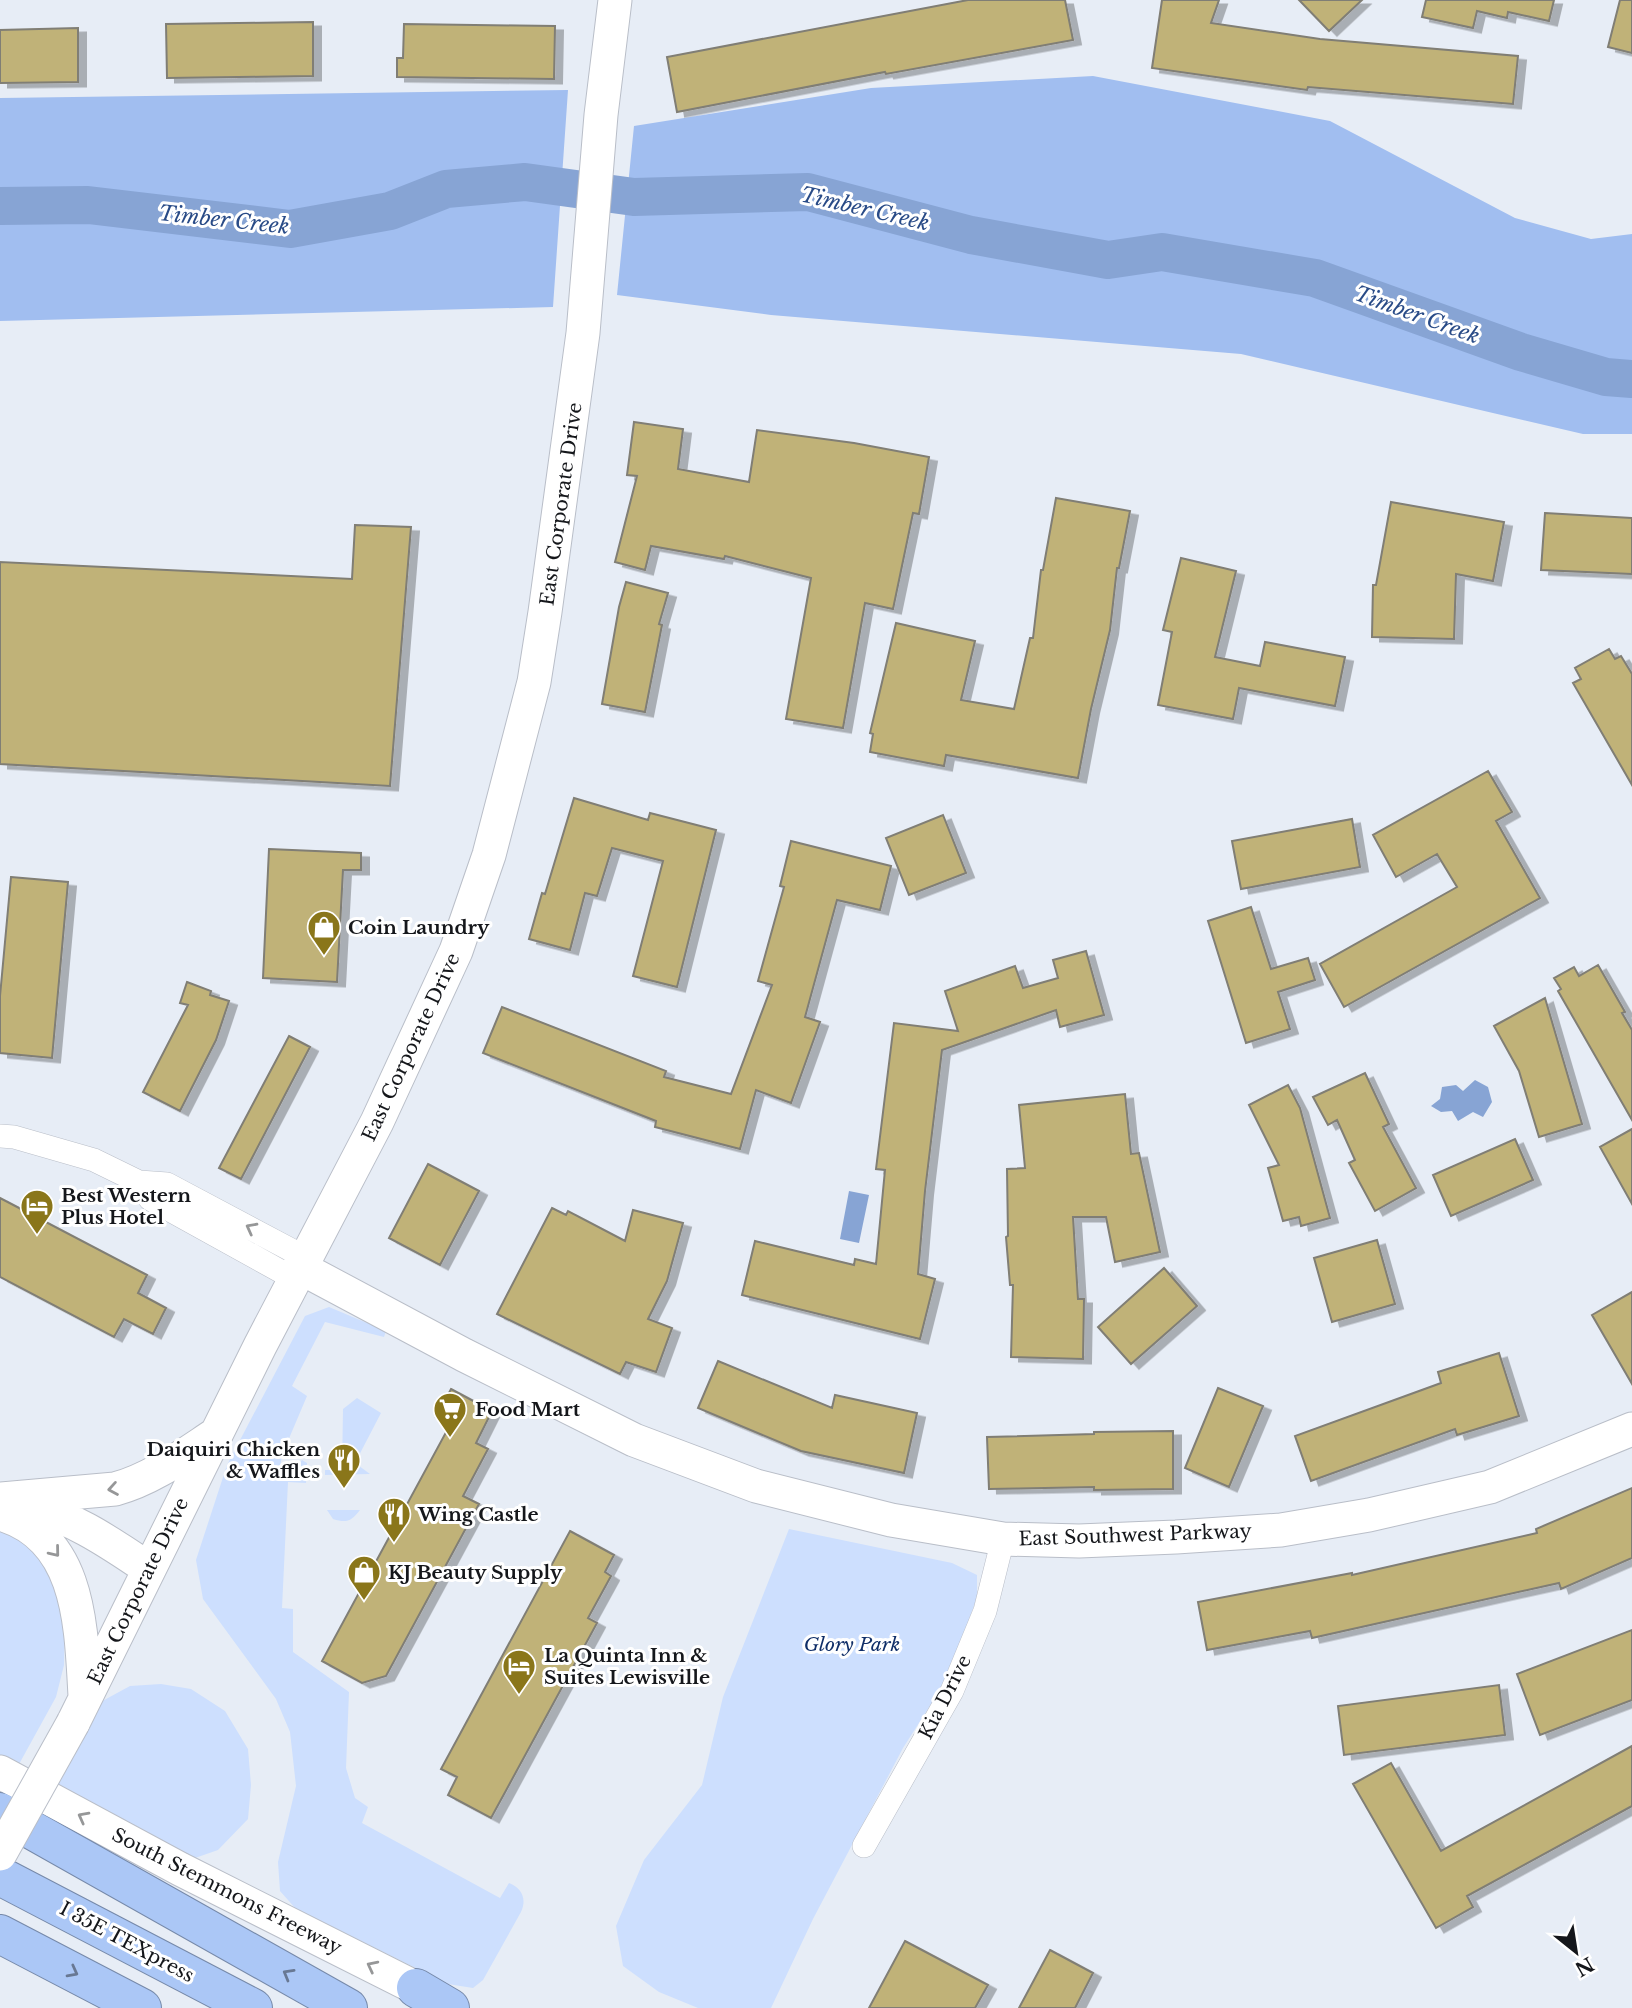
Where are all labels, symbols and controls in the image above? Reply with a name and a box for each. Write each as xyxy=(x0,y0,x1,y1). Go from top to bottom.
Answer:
water label: Timber Creek xyxy=(798,182,932,236)
water label: Timber Creek xyxy=(157,200,291,240)
water label: Timber Creek xyxy=(1351,280,1483,350)
street label: East Corporate Drive xyxy=(535,401,587,607)
shop icon: Coin Laundry xyxy=(305,908,343,957)
place label: Coin Laundry xyxy=(348,916,490,939)
street label: East Corporate Drive xyxy=(357,949,465,1145)
place label: Best Western Plus Hotel xyxy=(61,1184,191,1229)
hotel icon: Best Western Plus Hotel xyxy=(18,1187,56,1236)
one-way arrow xyxy=(246,1222,258,1236)
supermarket icon: Food Mart xyxy=(431,1390,469,1439)
place label: Food Mart xyxy=(475,1398,581,1421)
place label: Daiquiri Chicken & Waffles xyxy=(147,1438,320,1483)
restaurant icon: Daiquiri Chicken & Waffles xyxy=(325,1441,363,1490)
one-way arrow xyxy=(107,1481,119,1496)
street label: East Corporate Drive xyxy=(83,1494,193,1688)
restaurant icon: Wing Castle xyxy=(375,1495,413,1544)
place label: Wing Castle xyxy=(417,1503,539,1526)
street label: East Southwest Parkway xyxy=(1018,1519,1252,1551)
one-way arrow xyxy=(46,1545,59,1557)
shop icon: KJ Beauty Supply xyxy=(345,1553,383,1602)
place label: KJ Beauty Supply xyxy=(388,1561,563,1584)
park label: Glory Park xyxy=(804,1633,900,1656)
place label: La Quinta Inn & Suites Lewisville xyxy=(544,1644,710,1689)
hotel icon: La Quinta Inn & Suites Lewisville xyxy=(500,1647,538,1696)
street label: Kia Drive xyxy=(914,1651,976,1743)
one-way arrow xyxy=(77,1812,90,1825)
street label: South Stemmons Freeway xyxy=(108,1823,346,1959)
street label: I 35E TEXpress xyxy=(56,1897,198,1987)
north arrow xyxy=(1541,1917,1611,1987)
text: N xyxy=(1571,1952,1598,1981)
one-way arrow xyxy=(367,1960,379,1974)
one-way arrow xyxy=(66,1964,78,1977)
one-way arrow xyxy=(283,1969,296,1982)

